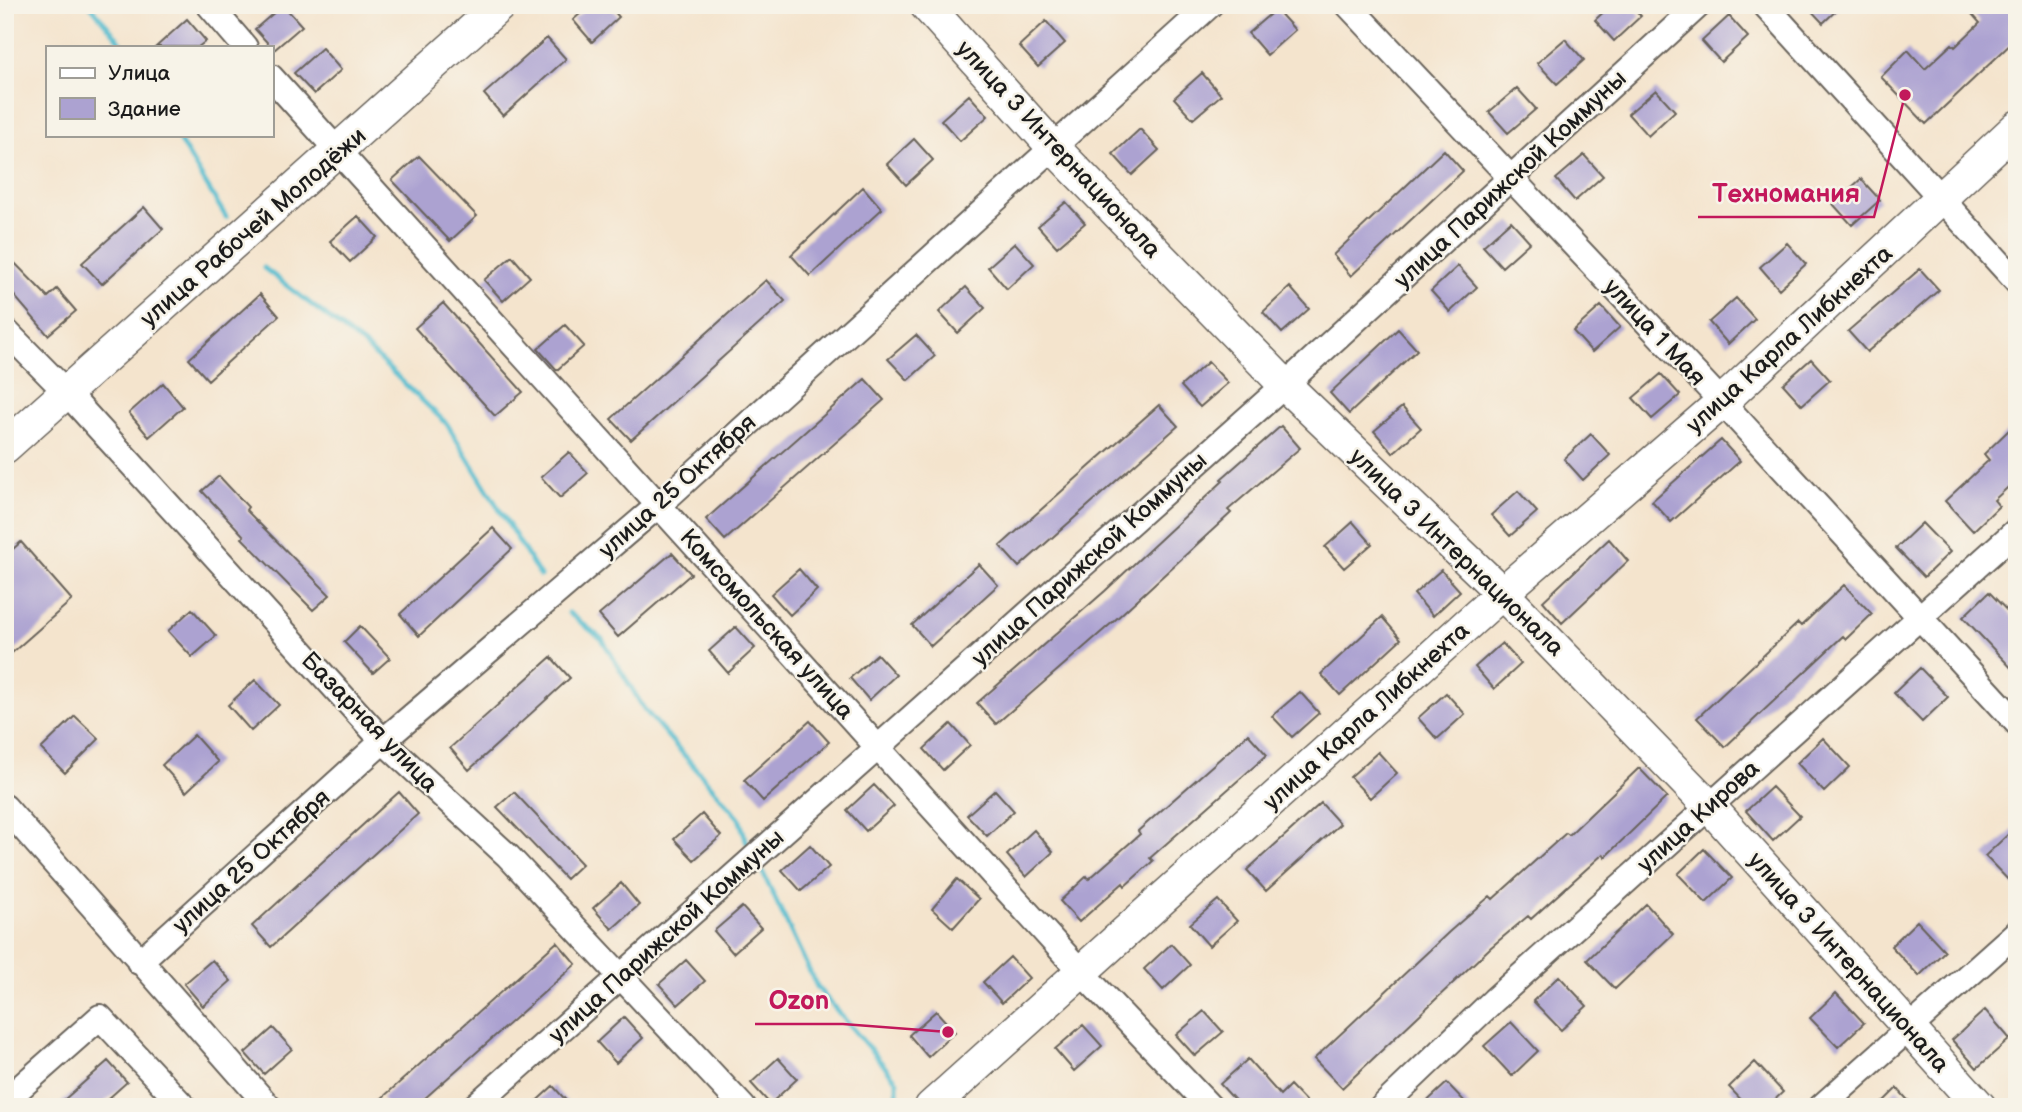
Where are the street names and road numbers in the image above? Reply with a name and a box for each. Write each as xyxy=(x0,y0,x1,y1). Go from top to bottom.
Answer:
street label: улица 3 Интернационала xyxy=(950,35,1167,264)
street label: улица Парижской Коммуны xyxy=(1388,64,1632,295)
street label: улица Рабочей Молодёжи xyxy=(135,121,372,333)
street label: улица Карла Либкнехта xyxy=(1680,239,1898,440)
street label: улица 1 Мая xyxy=(1598,273,1712,392)
street label: улица 25 Октября xyxy=(593,408,762,565)
street label: улица 3 Интернационала xyxy=(1343,442,1570,662)
street label: улица Парижской Коммуны xyxy=(966,446,1213,673)
street label: Комсомольская улица xyxy=(673,523,860,726)
street label: улица Карла Либкнехта xyxy=(1257,616,1475,817)
street label: Базарная улица xyxy=(295,646,444,799)
street label: улица Кирова xyxy=(1631,754,1765,879)
street label: улица 25 Октября xyxy=(167,783,336,940)
street label: улица Парижской Коммуны xyxy=(543,823,790,1050)
street label: улица 3 Интернационала xyxy=(1742,846,1955,1079)

